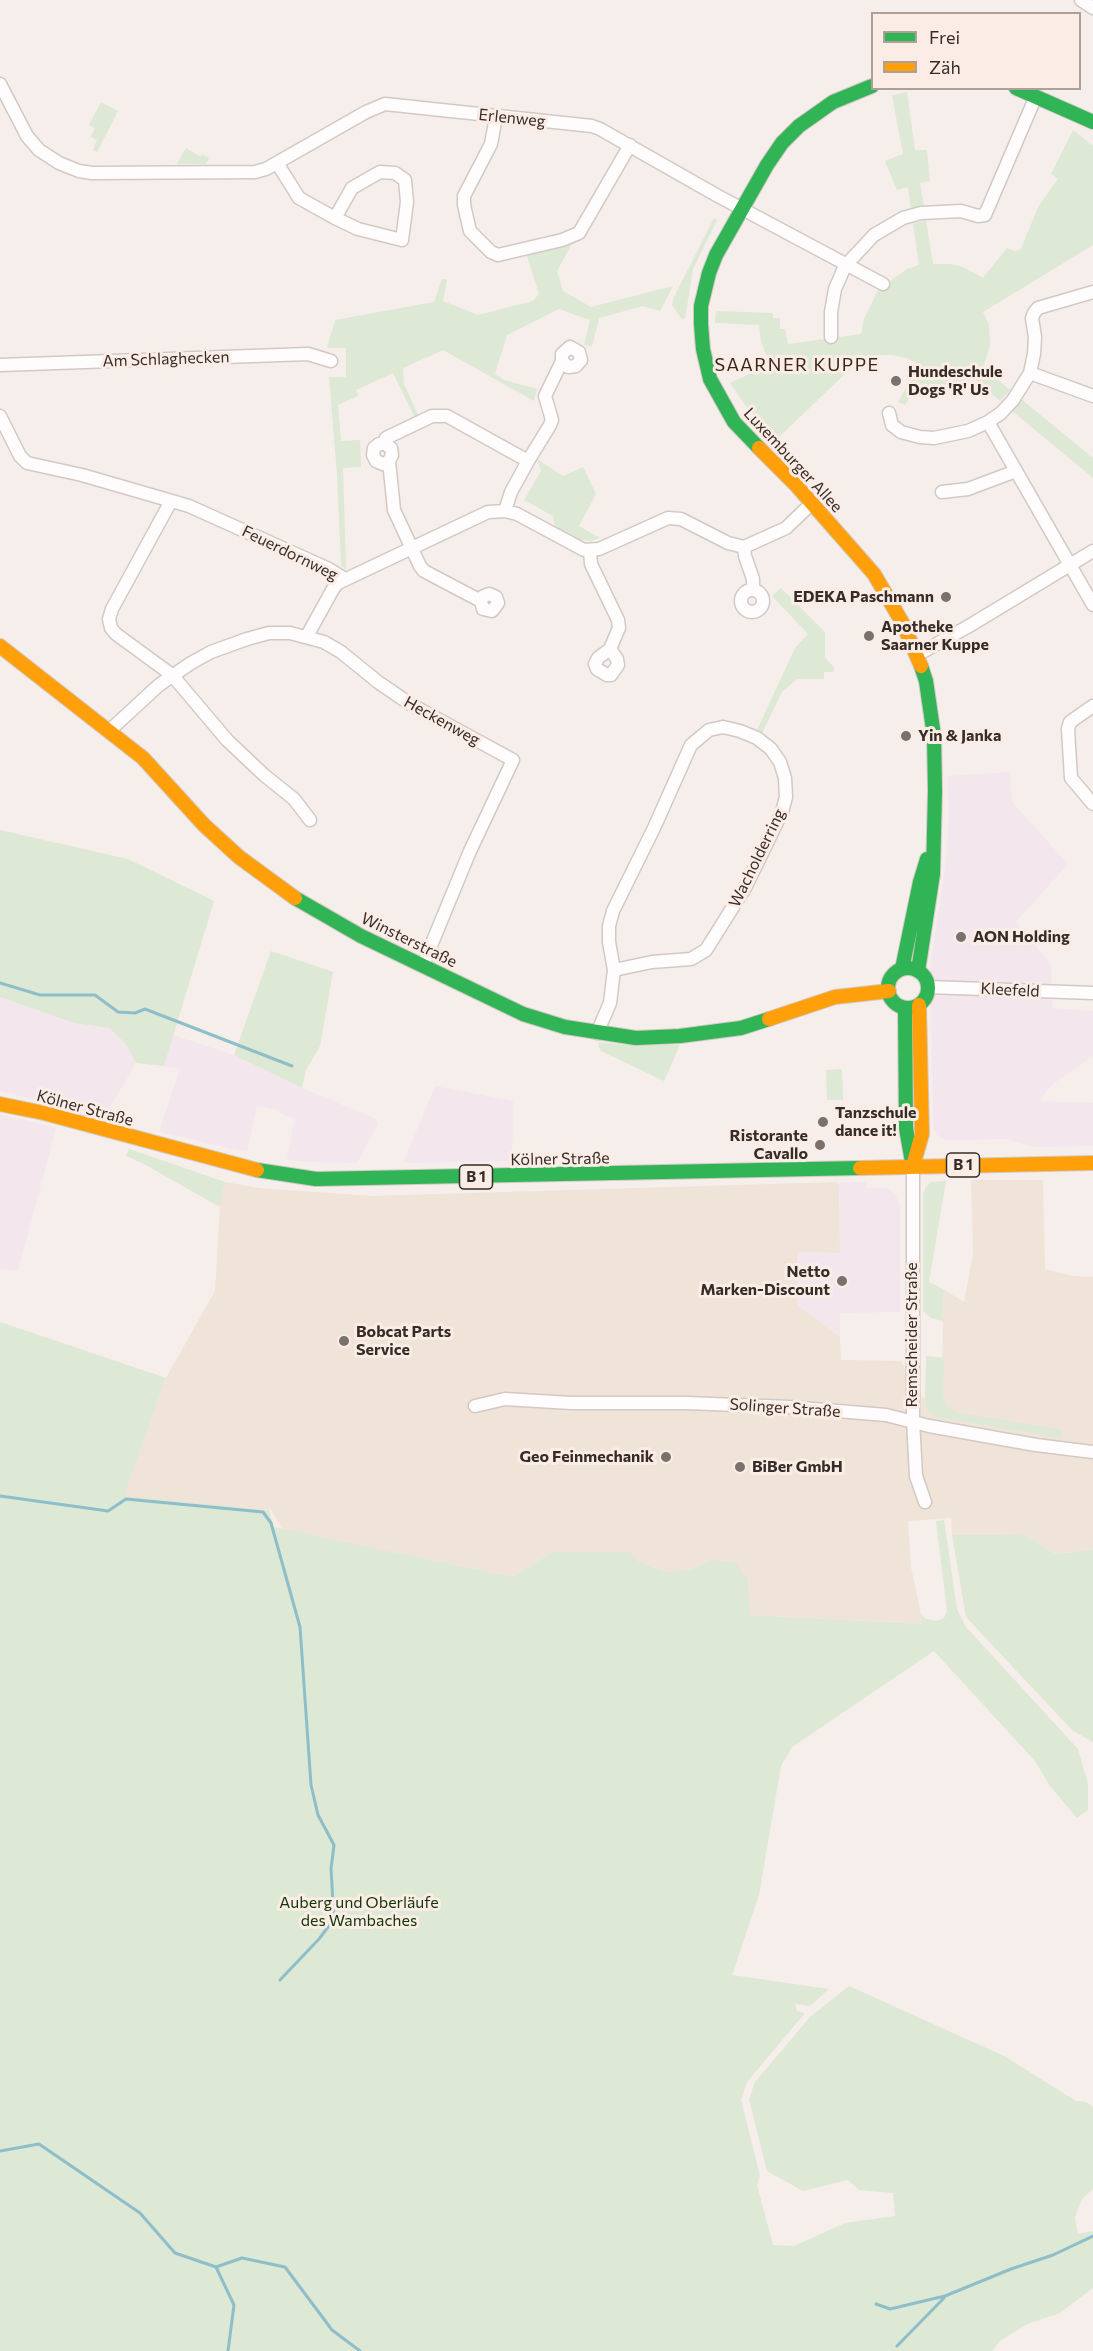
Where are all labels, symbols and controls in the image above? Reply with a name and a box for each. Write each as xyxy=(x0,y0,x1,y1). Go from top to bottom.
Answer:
legend xyxy=(871,12,1081,90)
text: Frei xyxy=(929,26,960,48)
text: Zäh xyxy=(929,56,961,78)
street label: Erlenweg xyxy=(478,105,546,131)
street label: Am Schlaghecken xyxy=(102,347,230,371)
district label: SAARNER KUPPE xyxy=(714,354,880,376)
place label: Hundeschule Dogs 'R' Us xyxy=(908,362,1003,400)
marker: Hundeschule Dogs 'R' Us xyxy=(889,374,903,388)
street label: Luxemburger Allee xyxy=(740,404,846,516)
street label: Feuerdornweg xyxy=(239,521,341,585)
place label: EDEKA Paschmann xyxy=(793,587,934,607)
marker: EDEKA Paschmann xyxy=(939,590,953,604)
place label: Apotheke Saarner Kuppe xyxy=(881,617,989,655)
marker: Apotheke Saarner Kuppe xyxy=(862,629,876,643)
street label: Heckenweg xyxy=(401,692,483,750)
place label: Yin & Janka xyxy=(918,726,1001,746)
marker: Yin & Janka xyxy=(899,729,913,743)
street label: Wacholderring xyxy=(725,806,789,910)
street label: Winsterstraße xyxy=(358,908,460,972)
place label: AON Holding xyxy=(973,927,1070,947)
marker: AON Holding xyxy=(954,930,968,944)
street label: Kleefeld xyxy=(980,979,1040,1001)
street label: Kölner Straße xyxy=(35,1086,135,1130)
place label: Tanzschule dance it! xyxy=(835,1103,917,1141)
marker: Tanzschule dance it! xyxy=(816,1115,830,1129)
place label: Ristorante Cavallo xyxy=(730,1126,808,1164)
marker: Ristorante Cavallo xyxy=(813,1138,827,1152)
street label: Kölner Straße xyxy=(510,1149,610,1169)
road number: B 1 xyxy=(946,1153,980,1177)
road number: B 1 xyxy=(460,1165,492,1189)
place label: Netto Marken-Discount xyxy=(700,1262,830,1300)
street label: Remscheider Straße xyxy=(902,1262,922,1408)
marker: Netto Marken-Discount xyxy=(835,1274,849,1288)
place label: Bobcat Parts Service xyxy=(356,1322,451,1360)
marker: Bobcat Parts Service xyxy=(337,1334,351,1348)
street label: Solinger Straße xyxy=(729,1395,841,1421)
place label: Geo Feinmechanik xyxy=(519,1447,654,1467)
marker: Geo Feinmechanik xyxy=(659,1450,673,1464)
place label: BiBer GmbH xyxy=(752,1457,843,1477)
marker: BiBer GmbH xyxy=(733,1460,747,1474)
park label: Auberg und Oberläufe des Wambaches xyxy=(279,1893,439,1931)

